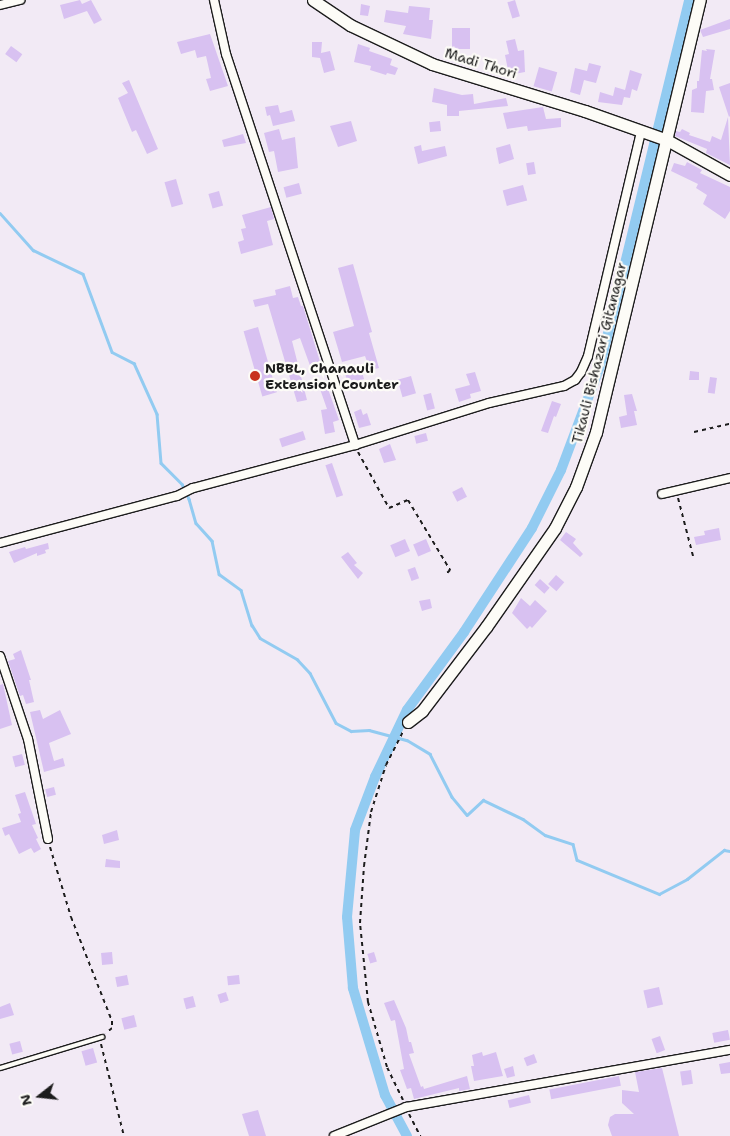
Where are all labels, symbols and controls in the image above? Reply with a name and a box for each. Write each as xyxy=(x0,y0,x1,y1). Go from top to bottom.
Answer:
street label: Madi Thori xyxy=(443,44,519,82)
street label: Tikauli Bishazari Gitanagar xyxy=(568,261,630,445)
place label: NBBL, Chanauli Extension Counter xyxy=(265,360,399,392)
marker: NBBL, Chanauli Extension Counter xyxy=(249,370,261,382)
north arrow xyxy=(15,1071,65,1121)
text: N xyxy=(15,1092,36,1108)

